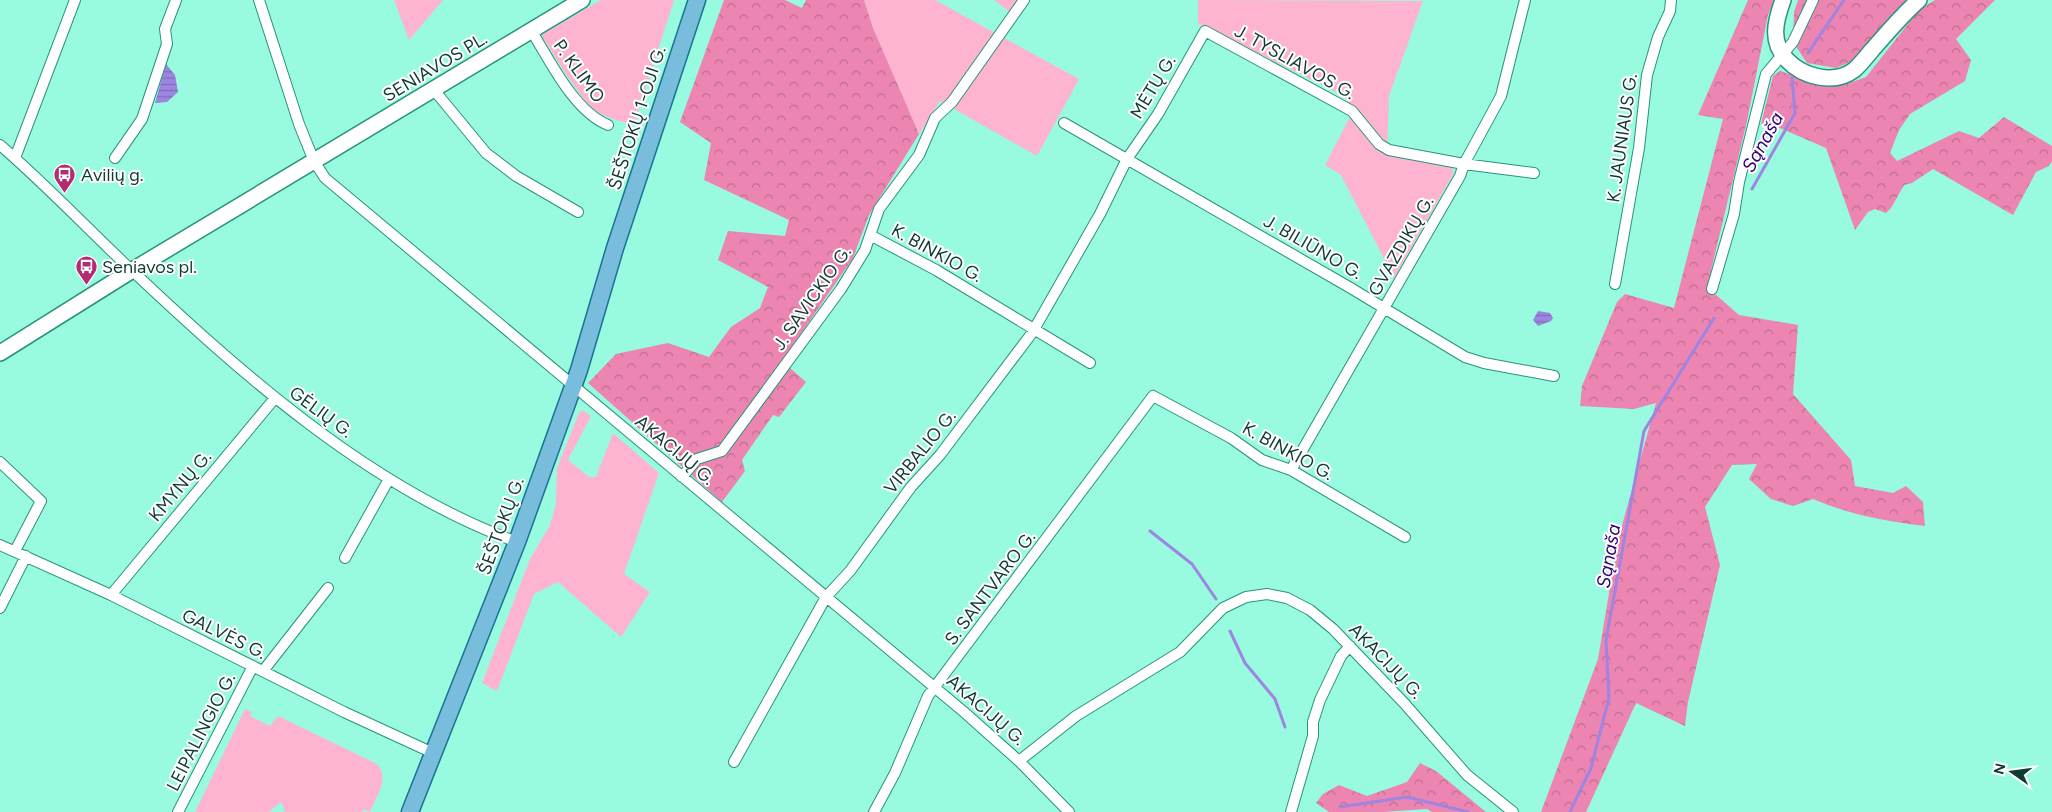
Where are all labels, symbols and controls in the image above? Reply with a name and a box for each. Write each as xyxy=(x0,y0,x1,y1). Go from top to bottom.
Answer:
street label: J. TYSLIAVOS G. xyxy=(1231,20,1359,104)
street label: SENIAVOS PL. xyxy=(379,27,491,107)
street label: P. KLIMO xyxy=(549,35,609,107)
street label: ŠEŠTOKŲ 1-OJI G. xyxy=(603,43,671,193)
street label: MĖTŲ G. xyxy=(1125,51,1181,123)
street label: K. JAUNIAUS G. xyxy=(1602,72,1642,204)
water label: Sąnaša xyxy=(1737,108,1788,176)
bus stop icon: Avilių g. xyxy=(53,163,77,194)
place label: Avilių g. xyxy=(81,164,143,186)
street label: GVAZDIKŲ G. xyxy=(1363,192,1439,300)
street label: J. BILIŪNO G. xyxy=(1260,210,1366,284)
street label: K. BINKIO G. xyxy=(888,219,986,287)
street label: J. SAVICKIO G. xyxy=(768,242,856,354)
bus stop icon: Seniavos pl. xyxy=(74,255,98,286)
place label: Seniavos pl. xyxy=(102,256,197,278)
street label: GĖLIŲ G. xyxy=(285,382,357,442)
street label: VIRBALIO G. xyxy=(879,405,961,499)
street label: AKACIJŲ G. xyxy=(631,410,719,490)
street label: K. BINKIO G. xyxy=(1239,417,1337,485)
street label: KMYNŲ G. xyxy=(144,446,216,526)
street label: ŠEŠTOKŲ G. xyxy=(473,474,529,578)
water label: Sąnaša xyxy=(1592,522,1625,590)
street label: S. SANTVARO G. xyxy=(940,527,1040,649)
street label: GALVĖS G. xyxy=(178,604,270,664)
street label: AKACIJŲ G. xyxy=(1345,619,1427,703)
street label: LEIPALINGIO G. xyxy=(162,669,240,795)
street label: AKACIJŲ G. xyxy=(942,670,1030,750)
north arrow xyxy=(1987,747,2037,797)
text: N xyxy=(1990,762,2009,776)

